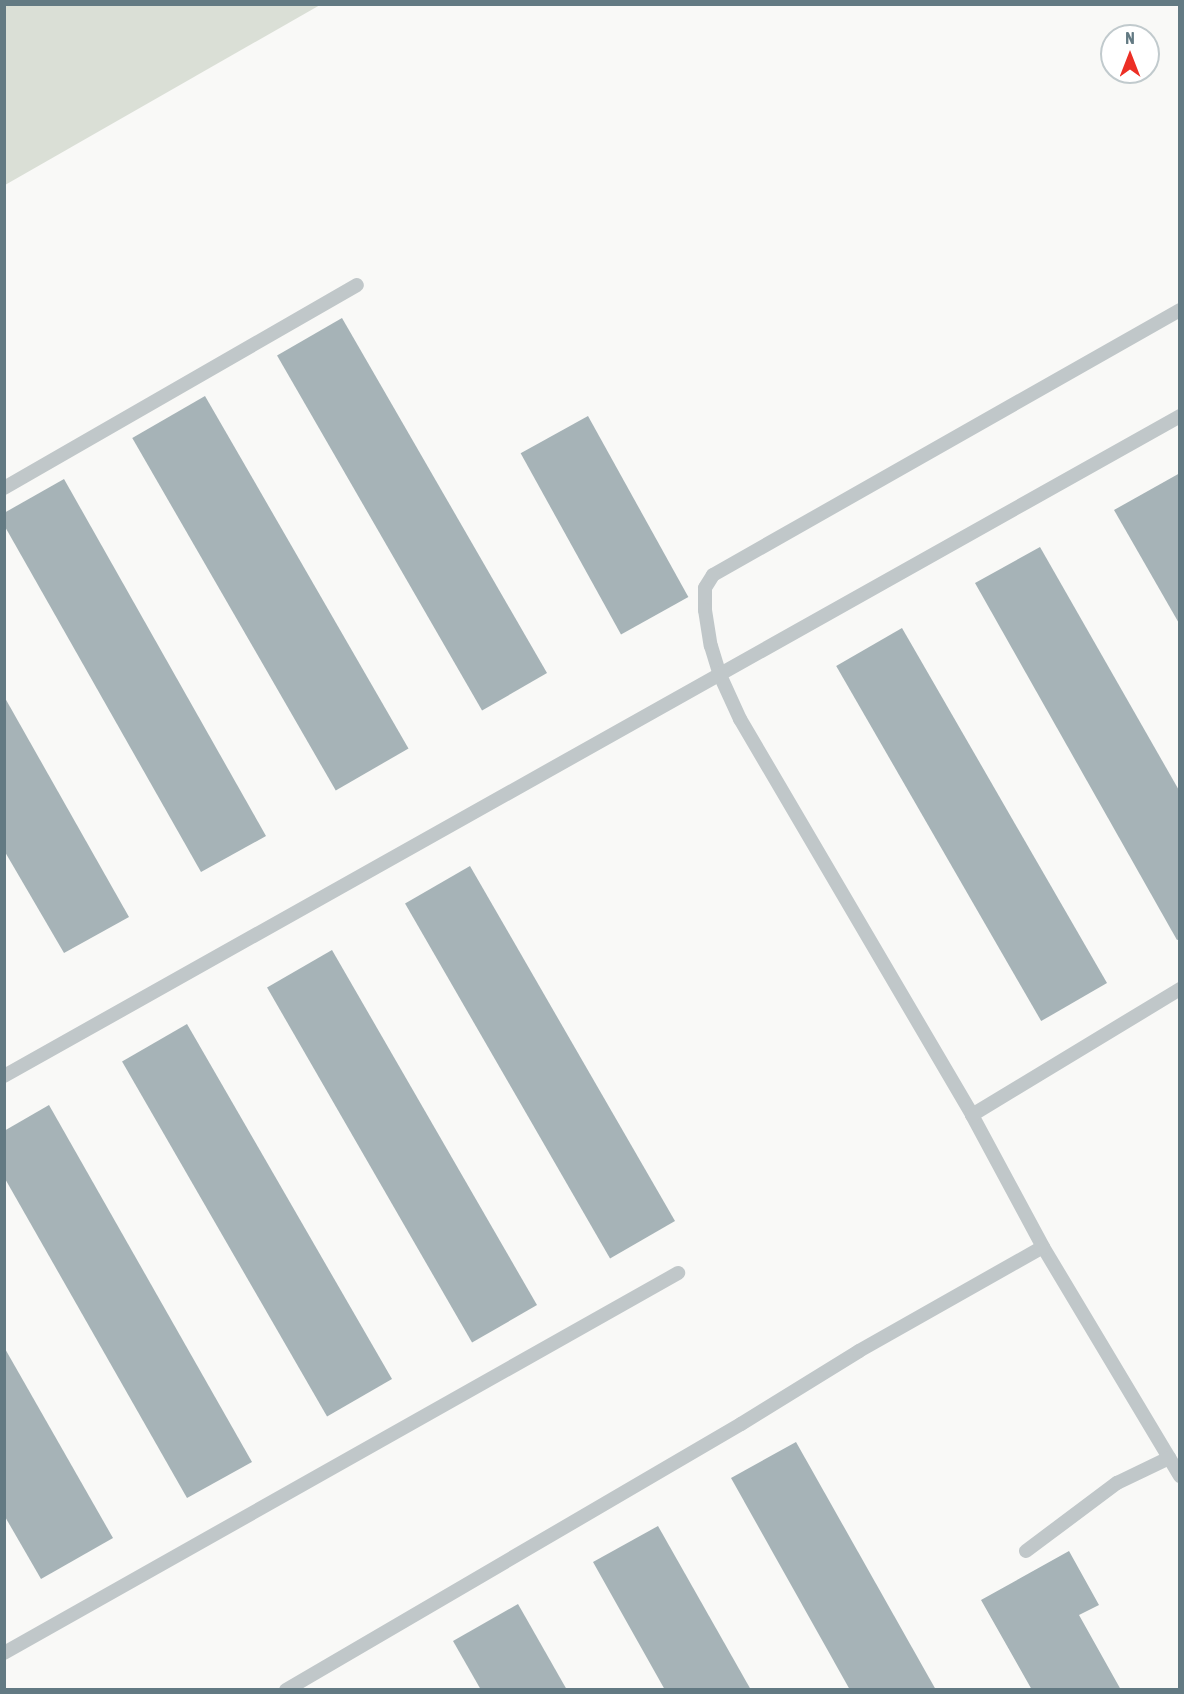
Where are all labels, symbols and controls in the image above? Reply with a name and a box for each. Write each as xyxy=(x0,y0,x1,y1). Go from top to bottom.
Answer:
north arrow xyxy=(1100,24,1160,84)
text: N xyxy=(1125,29,1135,47)

